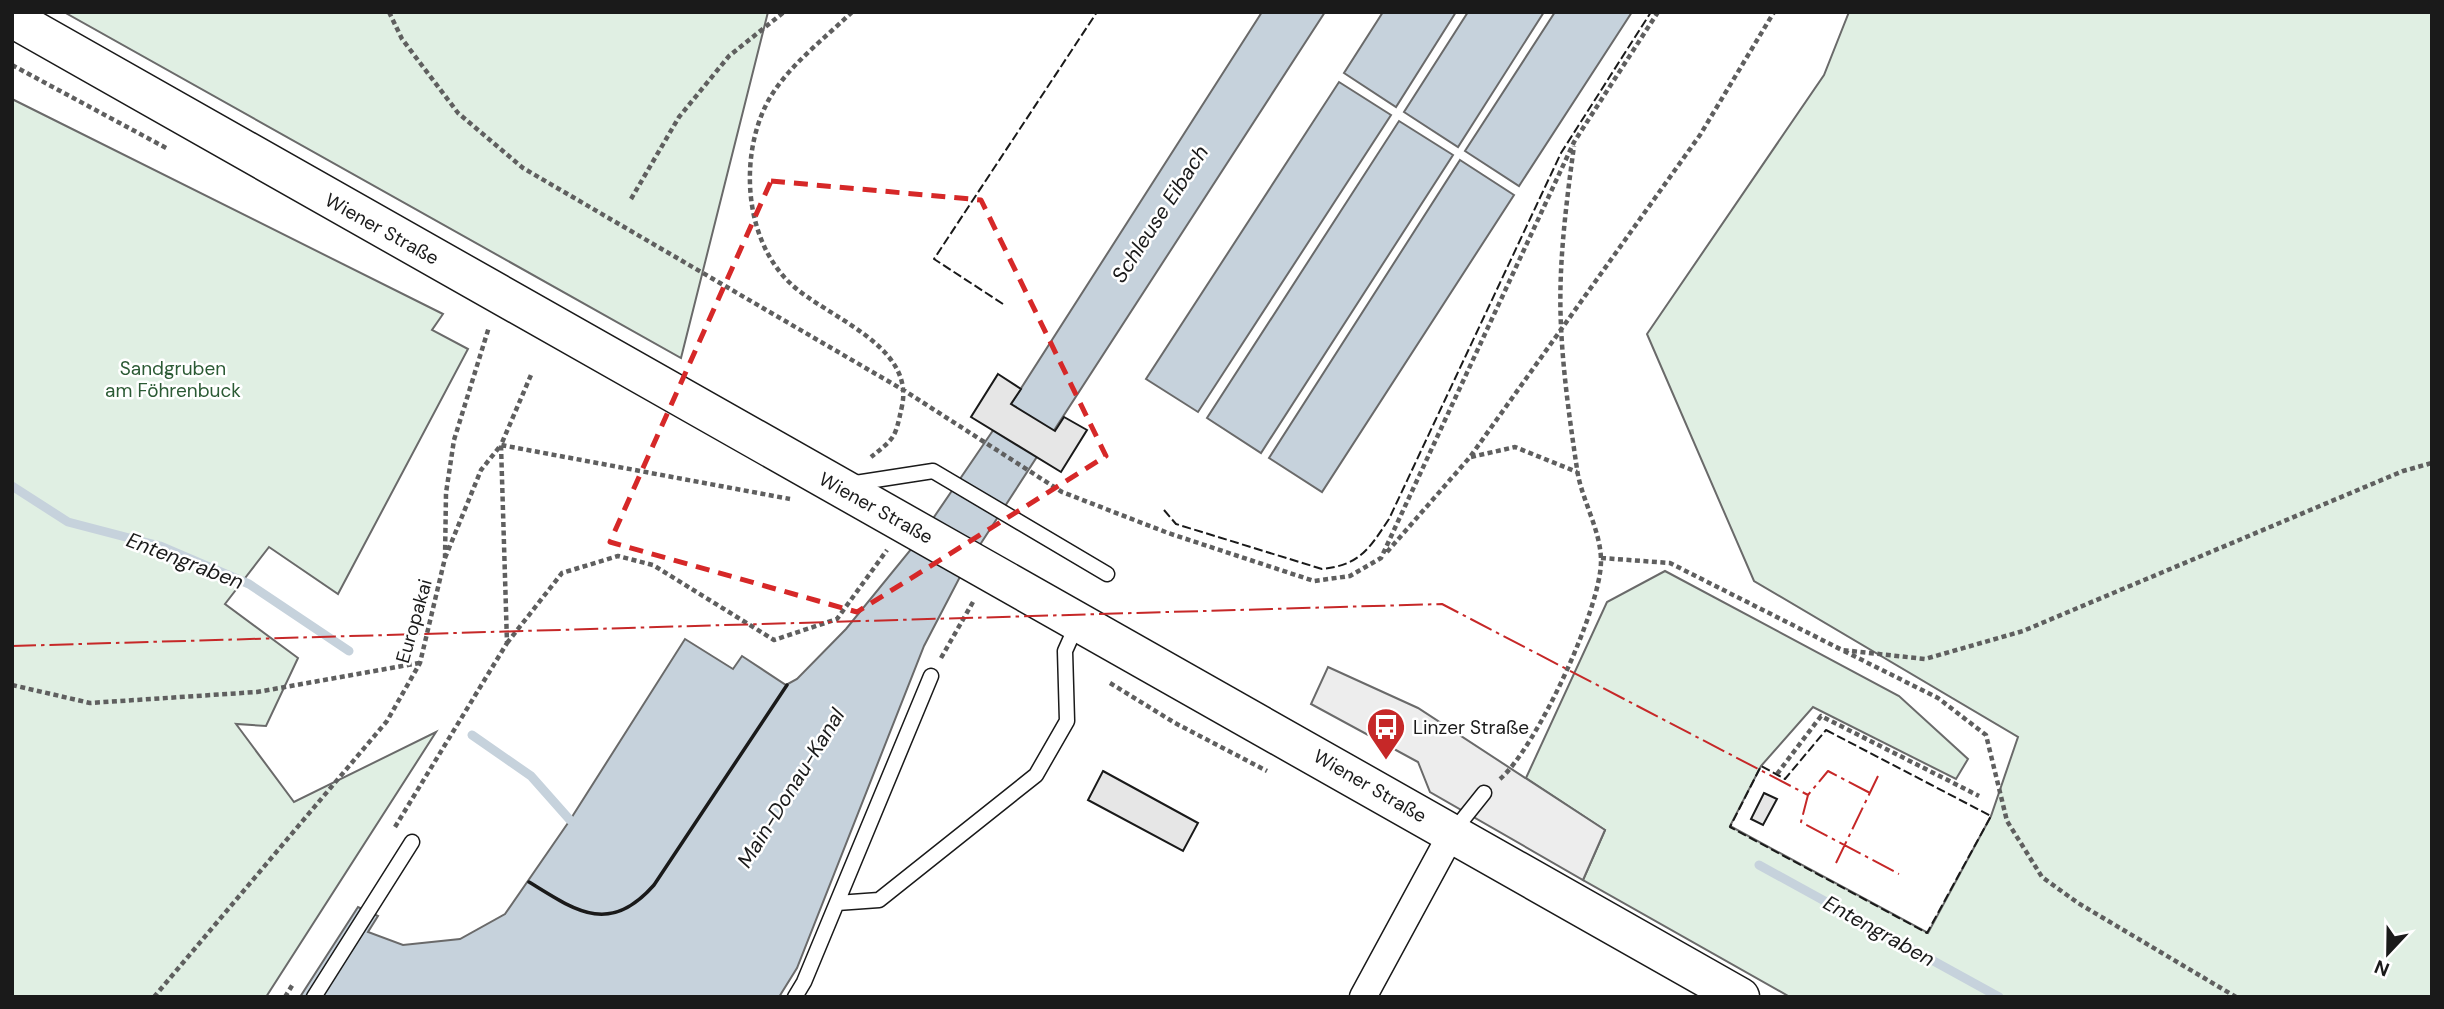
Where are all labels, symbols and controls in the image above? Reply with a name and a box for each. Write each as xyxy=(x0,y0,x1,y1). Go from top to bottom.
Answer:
water label: Schleuse Eibach xyxy=(1105,140,1215,288)
street label: Wiener Straße xyxy=(321,187,443,271)
park label: Sandgruben am Föhrenbuck xyxy=(105,356,241,403)
street label: Wiener Straße xyxy=(815,466,937,550)
water label: Entengraben xyxy=(122,526,248,596)
street label: Europakai xyxy=(390,576,438,666)
water label: Main-Donau-Kanal xyxy=(731,703,851,873)
bus stop icon: Linzer Straße xyxy=(1365,706,1407,761)
place label: Linzer Straße xyxy=(1413,715,1529,740)
street label: Wiener Straße xyxy=(1309,744,1431,828)
water label: Entengraben xyxy=(1818,889,1940,973)
north arrow xyxy=(2353,918,2423,988)
text: N xyxy=(2371,954,2393,982)

